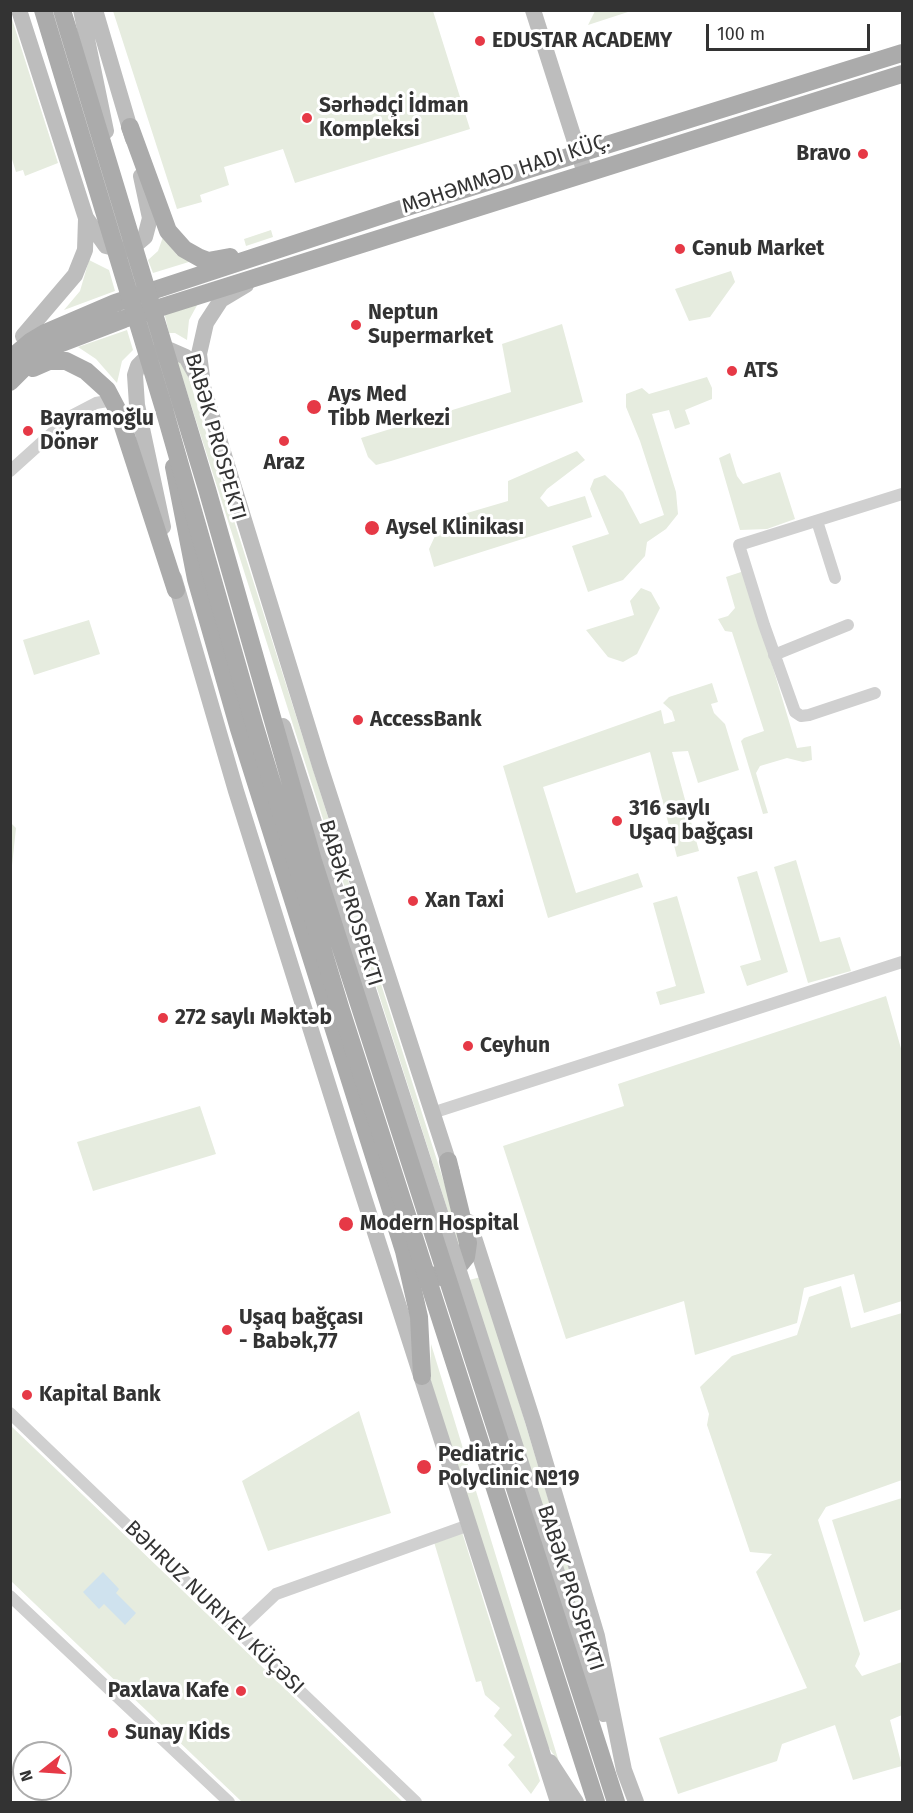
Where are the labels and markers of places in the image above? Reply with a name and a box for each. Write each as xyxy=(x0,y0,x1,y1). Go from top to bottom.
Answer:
place label: EDUSTAR ACADEMY xyxy=(492,28,672,54)
marker: EDUSTAR ACADEMY xyxy=(473,34,487,48)
place label: Sərhədçi İdman Kompleksi xyxy=(319,93,469,143)
marker: Sərhədçi İdman Kompleksi xyxy=(300,111,314,125)
place label: Bravo xyxy=(796,141,851,167)
marker: Bravo xyxy=(856,147,870,161)
place label: Cənub Market xyxy=(692,236,824,262)
marker: Cənub Market xyxy=(673,242,687,256)
place label: Neptun Supermarket xyxy=(368,300,493,350)
marker: Neptun Supermarket xyxy=(349,318,363,332)
place label: ATS xyxy=(744,358,778,384)
marker: ATS xyxy=(725,364,739,378)
place label: Ays Med Tibb Merkezi xyxy=(328,382,450,432)
marker: Ays Med Tibb Merkezi xyxy=(305,398,323,416)
place label: Bayramoğlu Dönər xyxy=(40,406,154,456)
marker: Bayramoğlu Dönər xyxy=(21,424,35,438)
marker: Araz xyxy=(277,434,291,448)
place label: Araz xyxy=(263,450,305,476)
place label: Aysel Klinikası xyxy=(386,515,524,541)
marker: Aysel Klinikası xyxy=(363,519,381,537)
place label: AccessBank xyxy=(370,707,482,733)
marker: AccessBank xyxy=(351,713,365,727)
place label: 316 saylı Uşaq bağçası xyxy=(629,796,754,846)
marker: 316 saylı Uşaq bağçası xyxy=(610,814,624,828)
place label: Xan Taxi xyxy=(425,888,504,914)
marker: Xan Taxi xyxy=(406,894,420,908)
place label: 272 saylı Məktəb xyxy=(175,1005,332,1031)
marker: 272 saylı Məktəb xyxy=(156,1011,170,1025)
place label: Ceyhun xyxy=(480,1033,550,1059)
marker: Ceyhun xyxy=(461,1039,475,1053)
place label: Modern Hospital xyxy=(360,1211,519,1237)
marker: Modern Hospital xyxy=(337,1215,355,1233)
place label: Uşaq bağçası - Babək,77 xyxy=(239,1305,364,1355)
marker: Uşaq bağçası - Babək,77 xyxy=(220,1323,234,1337)
place label: Kapital Bank xyxy=(39,1382,161,1408)
marker: Kapital Bank xyxy=(20,1388,34,1402)
place label: Pediatric Polyclinic №19 xyxy=(438,1442,580,1492)
marker: Pediatric Polyclinic №19 xyxy=(415,1458,433,1476)
place label: Paxlava Kafe xyxy=(108,1678,229,1704)
marker: Paxlava Kafe xyxy=(234,1684,248,1698)
place label: Sunay Kids xyxy=(125,1720,230,1746)
marker: Sunay Kids xyxy=(106,1726,120,1740)

